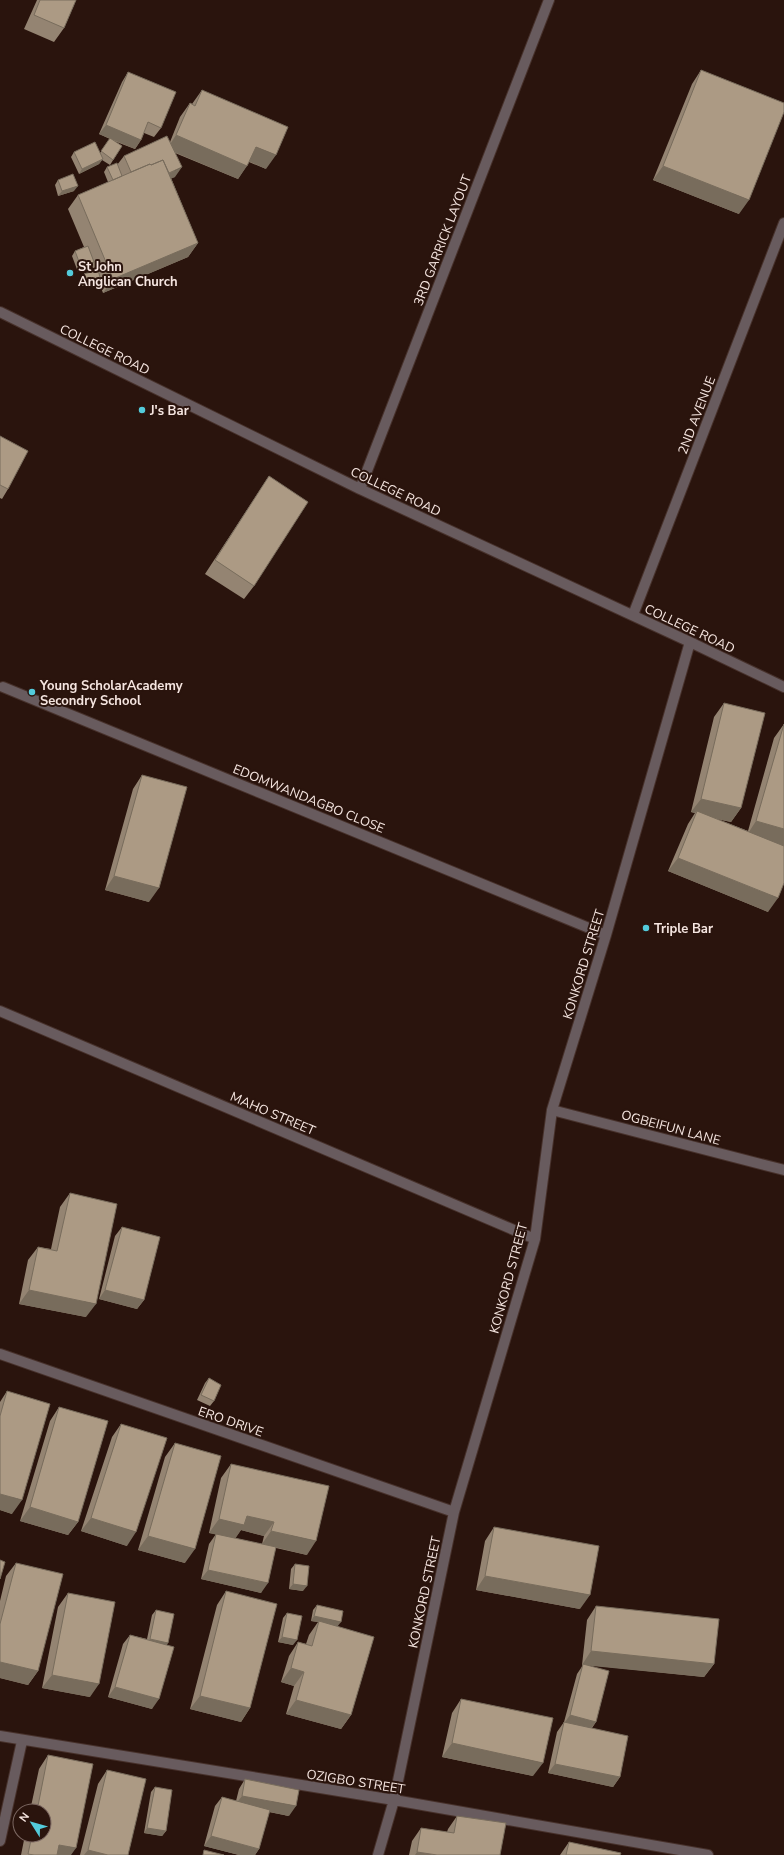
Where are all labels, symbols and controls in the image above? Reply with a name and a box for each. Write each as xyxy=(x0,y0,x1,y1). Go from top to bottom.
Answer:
street label: 3RD GARRICK LAYOUT xyxy=(410,172,476,309)
place label: St John Anglican Church xyxy=(78,258,178,291)
marker: St John Anglican Church xyxy=(65,268,75,278)
street label: COLLEGE ROAD xyxy=(57,320,153,379)
street label: 2ND AVENUE xyxy=(674,374,720,457)
place label: J's Bar xyxy=(149,402,190,420)
marker: J's Bar xyxy=(137,405,147,415)
street label: COLLEGE ROAD xyxy=(347,463,444,521)
street label: COLLEGE ROAD xyxy=(641,600,738,658)
place label: Young ScholarAcademy Secondry School xyxy=(39,677,183,710)
marker: Young ScholarAcademy Secondry School xyxy=(27,687,37,697)
street label: EDOMWANDAGBO CLOSE xyxy=(230,760,387,838)
street label: KONKORD STREET xyxy=(559,907,609,1021)
place label: Triple Bar xyxy=(654,920,714,938)
marker: Triple Bar xyxy=(641,923,651,933)
street label: MAHO STREET xyxy=(227,1088,318,1140)
street label: OGBEIFUN LANE xyxy=(619,1106,722,1150)
street label: KONKORD STREET xyxy=(486,1221,532,1336)
street label: ERO DRIVE xyxy=(196,1402,266,1441)
street label: KONKORD STREET xyxy=(404,1534,446,1650)
street label: OZIGBO STREET xyxy=(305,1765,407,1799)
north arrow xyxy=(12,1803,52,1843)
text: N xyxy=(16,1809,33,1825)

